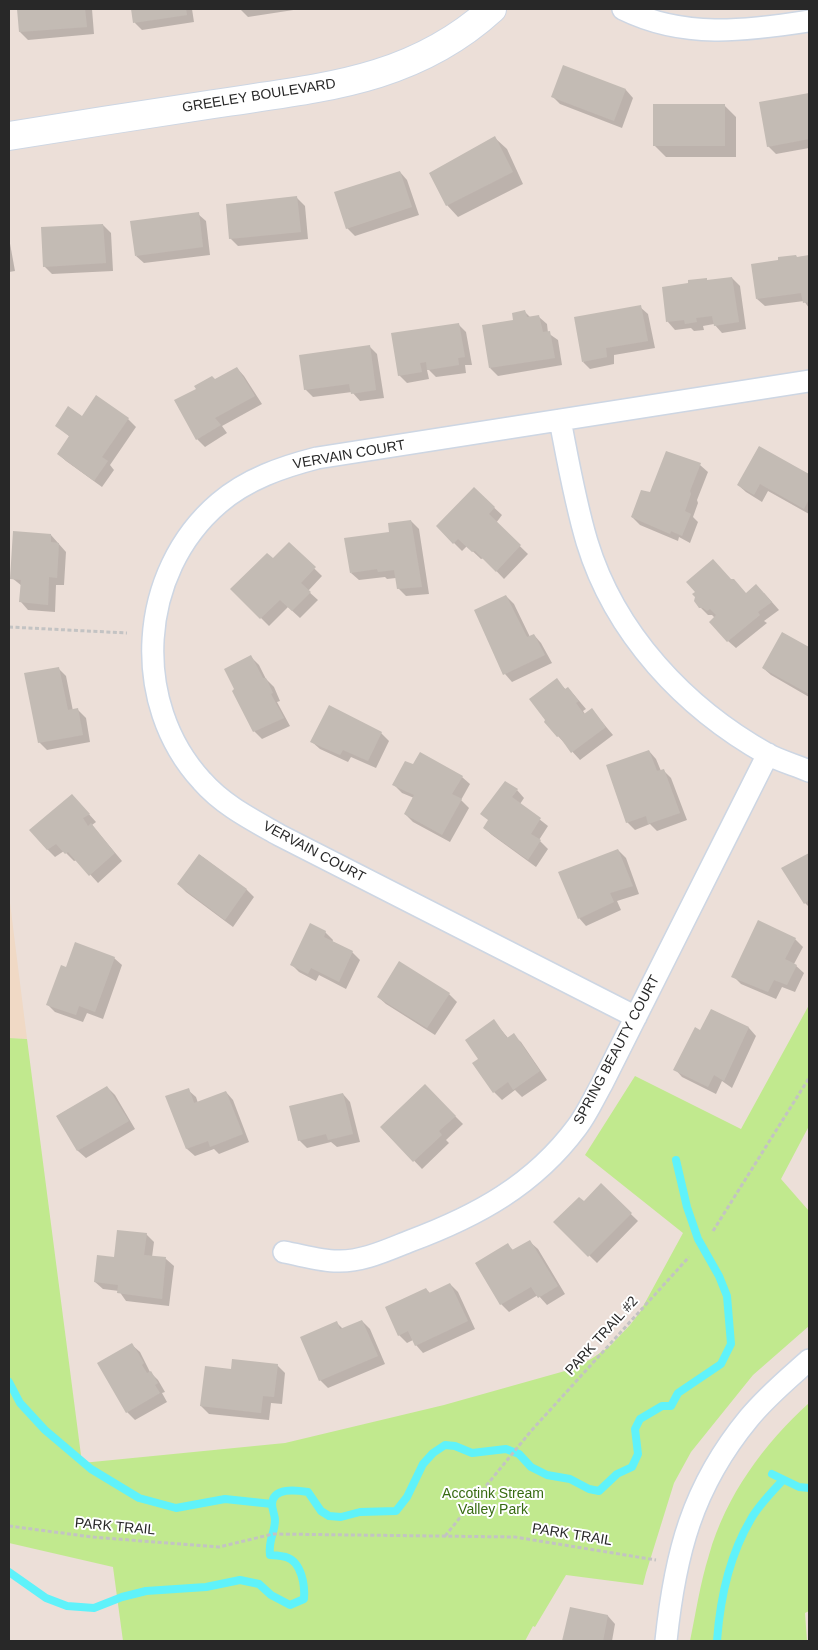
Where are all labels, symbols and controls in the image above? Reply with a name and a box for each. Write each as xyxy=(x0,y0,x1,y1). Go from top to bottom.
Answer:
street label: GREELEY BOULEVARD xyxy=(181,76,337,116)
street label: VERVAIN COURT xyxy=(292,437,406,473)
street label: VERVAIN COURT xyxy=(260,818,368,886)
street label: SPRING BEAUTY COURT xyxy=(570,972,664,1128)
street label: PARK TRAIL #2 xyxy=(562,1293,642,1379)
park label: Accotink Stream Valley Park xyxy=(442,1486,544,1518)
street label: PARK TRAIL xyxy=(74,1515,156,1539)
street label: PARK TRAIL xyxy=(531,1520,613,1550)

